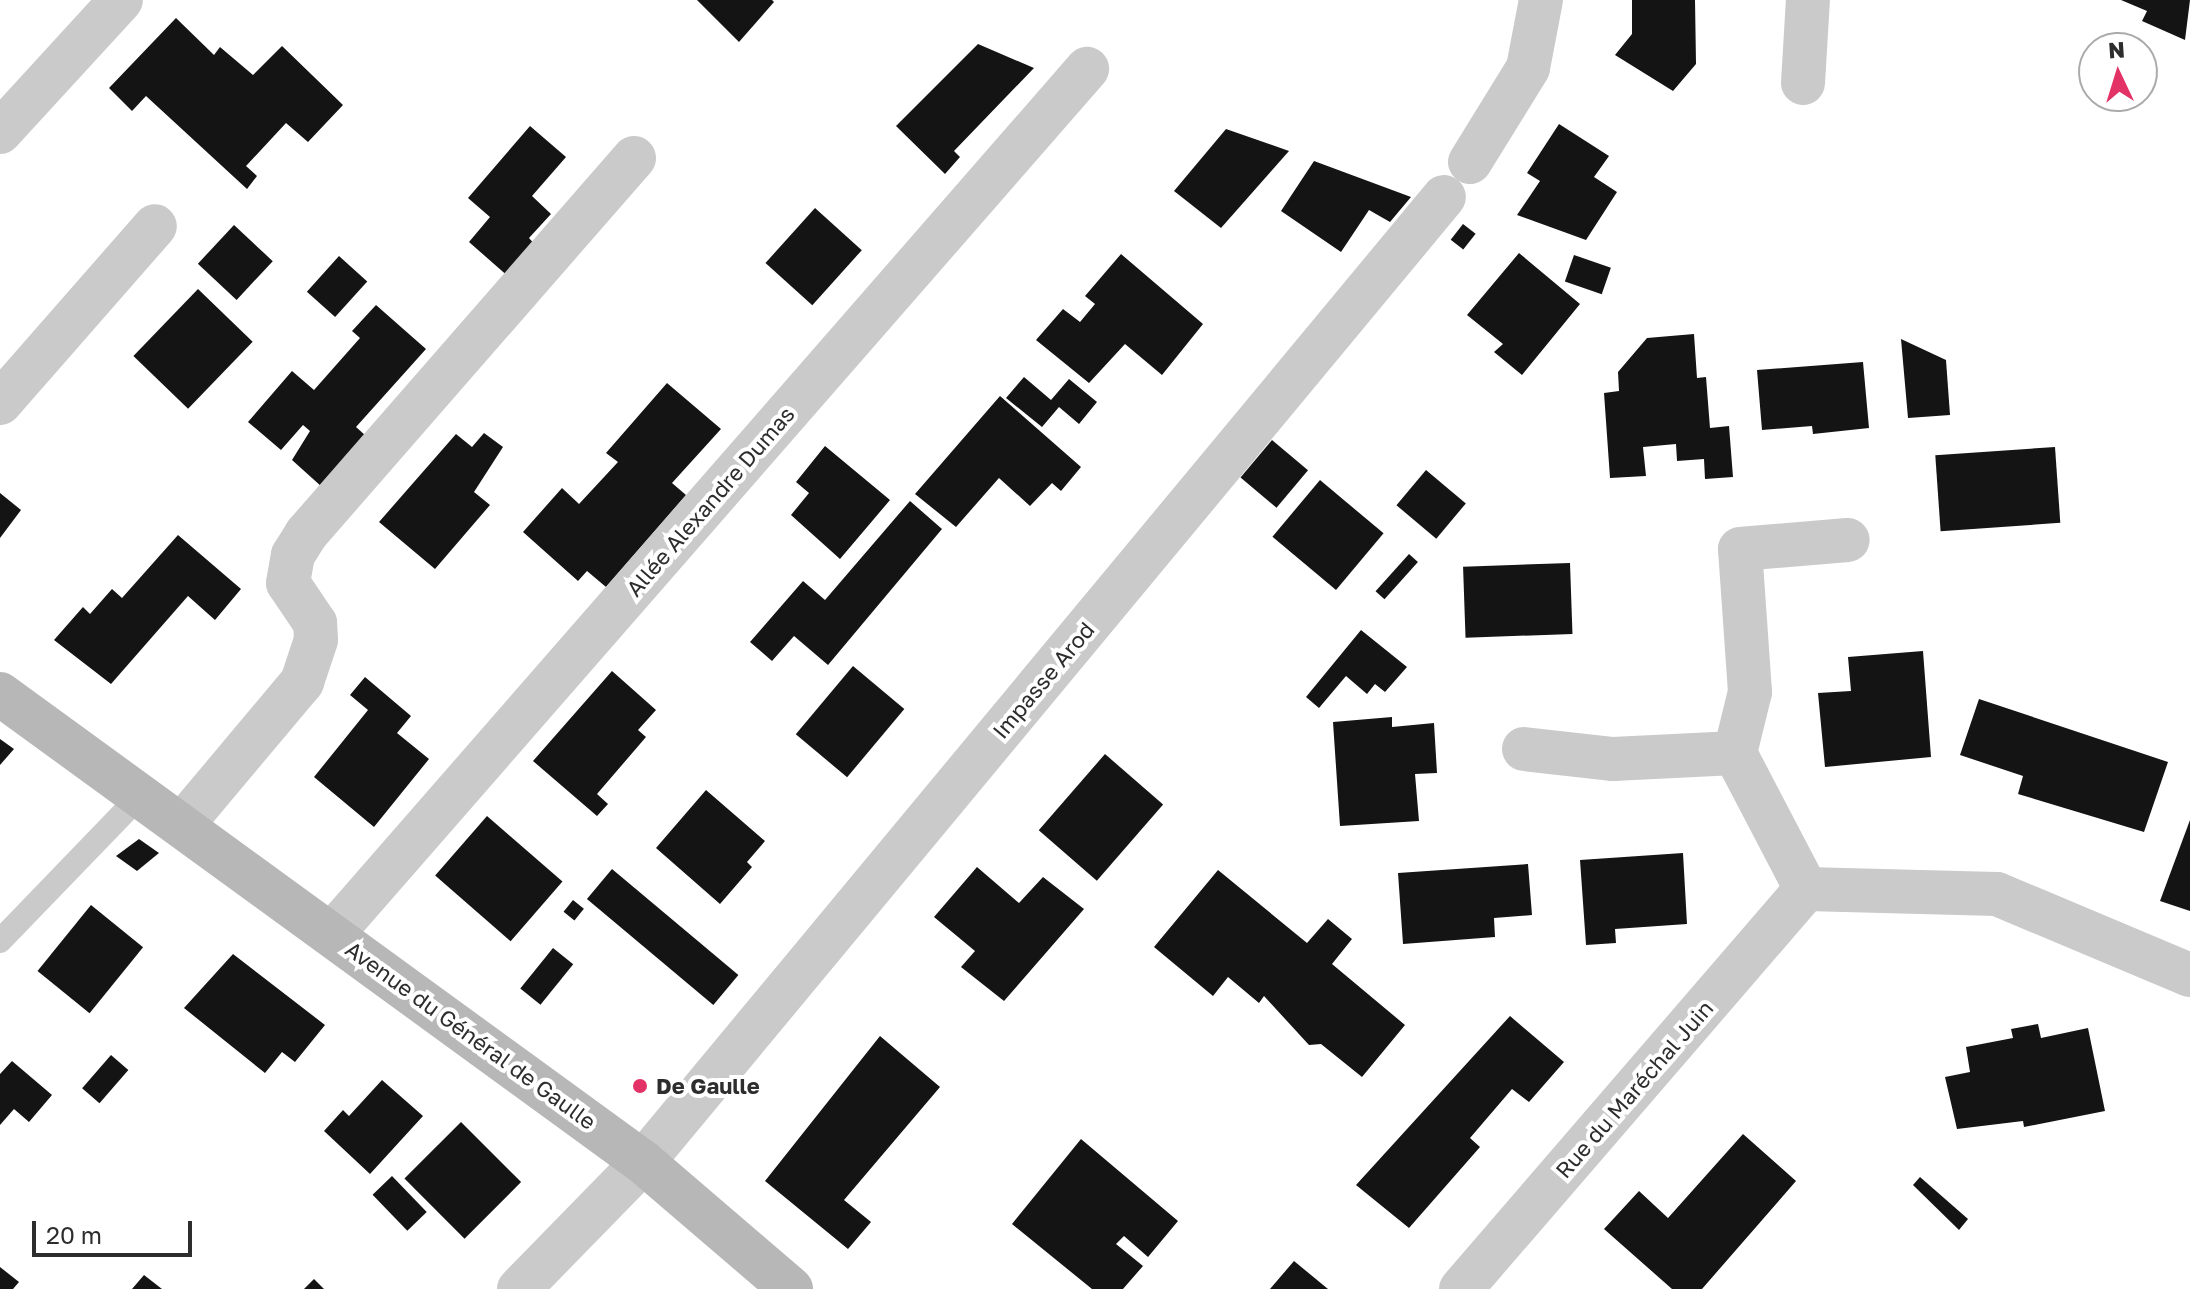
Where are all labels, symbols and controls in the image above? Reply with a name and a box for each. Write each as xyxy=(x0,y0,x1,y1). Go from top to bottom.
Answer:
north arrow xyxy=(2078,32,2158,112)
text: N xyxy=(2107,36,2126,64)
street label: Allée Alexandre Dumas xyxy=(620,401,800,601)
street label: Impasse Arod xyxy=(987,616,1099,744)
street label: Avenue du Général de Gaulle xyxy=(341,935,601,1135)
street label: Rue du Maréchal Juin xyxy=(1550,995,1718,1183)
place label: De Gaulle xyxy=(656,1073,760,1099)
marker: De Gaulle xyxy=(631,1077,649,1095)
scale bar xyxy=(36,1205,196,1255)
text: 20 m xyxy=(46,1220,102,1249)

